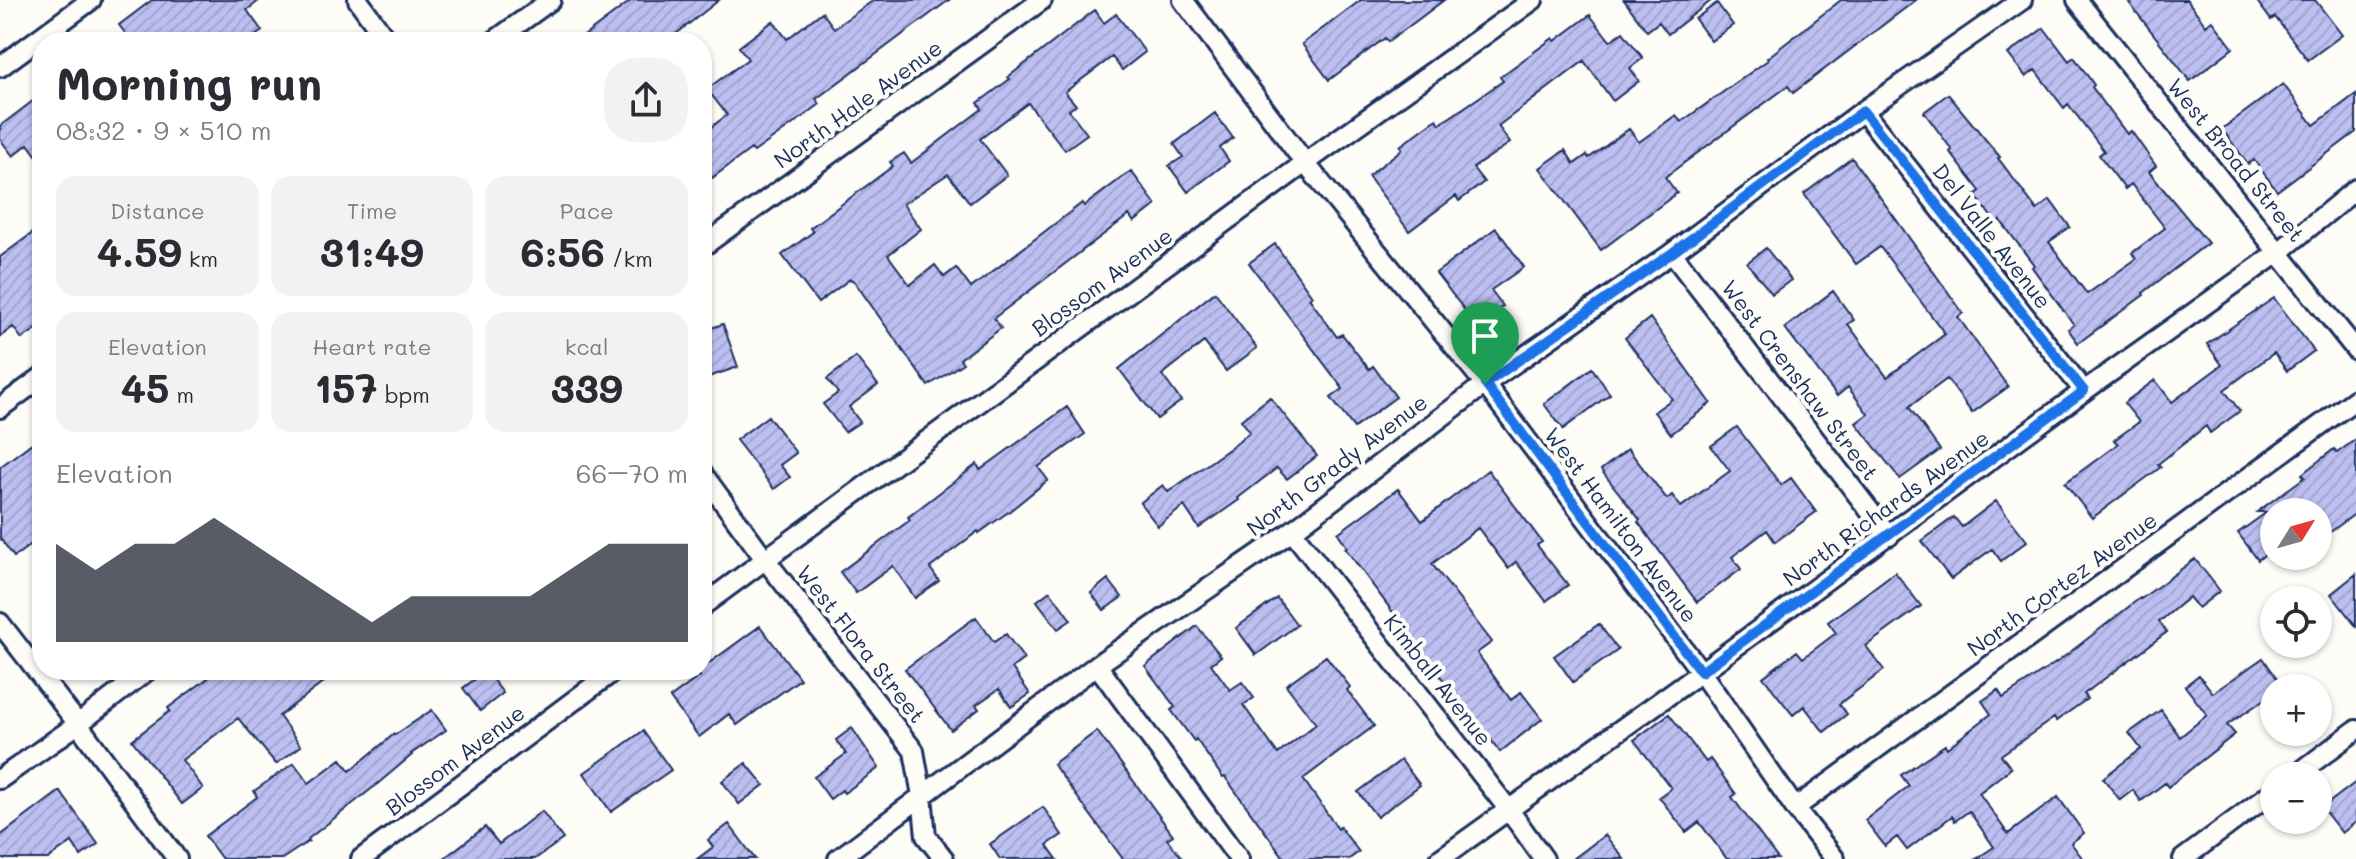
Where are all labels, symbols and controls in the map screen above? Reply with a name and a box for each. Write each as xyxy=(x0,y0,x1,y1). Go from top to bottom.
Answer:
street label: North Hale Avenue xyxy=(768,33,948,174)
text: Morning run xyxy=(56,54,322,111)
button: share xyxy=(604,58,688,142)
street label: West Broad Street xyxy=(2161,72,2311,248)
text: 08:32 · 9 × 510 m xyxy=(56,113,271,147)
street label: Del Valle Avenue xyxy=(1926,157,2058,314)
text: Distance xyxy=(110,196,205,225)
text: Time xyxy=(347,196,397,225)
text: Pace xyxy=(560,196,614,225)
street label: Blossom Avenue xyxy=(1025,221,1178,343)
text: 4.59 xyxy=(97,225,182,277)
text: 31:49 xyxy=(320,225,424,277)
text: 6:56 xyxy=(521,225,605,277)
text: km xyxy=(182,244,218,273)
text: /km xyxy=(605,244,653,273)
street label: West Crenshaw Street xyxy=(1715,274,1885,486)
pin xyxy=(1451,302,1519,384)
icon: arrive xyxy=(1463,314,1507,358)
text: Elevation xyxy=(108,332,207,361)
text: Heart rate xyxy=(313,332,431,361)
text: kcal xyxy=(565,332,609,361)
text: 45 xyxy=(121,361,169,413)
text: 157 xyxy=(314,361,378,413)
text: 339 xyxy=(551,361,623,413)
text: m xyxy=(169,380,194,409)
text: bpm xyxy=(378,380,430,409)
street label: North Grady Avenue xyxy=(1240,387,1433,542)
street label: West Hamilton Avenue xyxy=(1538,421,1704,628)
street label: North Richards Avenue xyxy=(1777,423,1995,592)
text: Elevation xyxy=(56,456,173,490)
text: 66–70 m xyxy=(576,456,688,490)
north arrow xyxy=(2260,498,2332,570)
map controls xyxy=(2260,498,2332,834)
street label: North Cortez Avenue xyxy=(1961,505,2162,662)
street label: West Flora Street xyxy=(791,559,932,729)
button: locate xyxy=(2260,586,2332,658)
street label: Kimball Avenue xyxy=(1378,608,1499,751)
button: + xyxy=(2260,674,2332,746)
street label: Blossom Avenue xyxy=(379,698,530,822)
button: − xyxy=(2260,762,2332,834)

